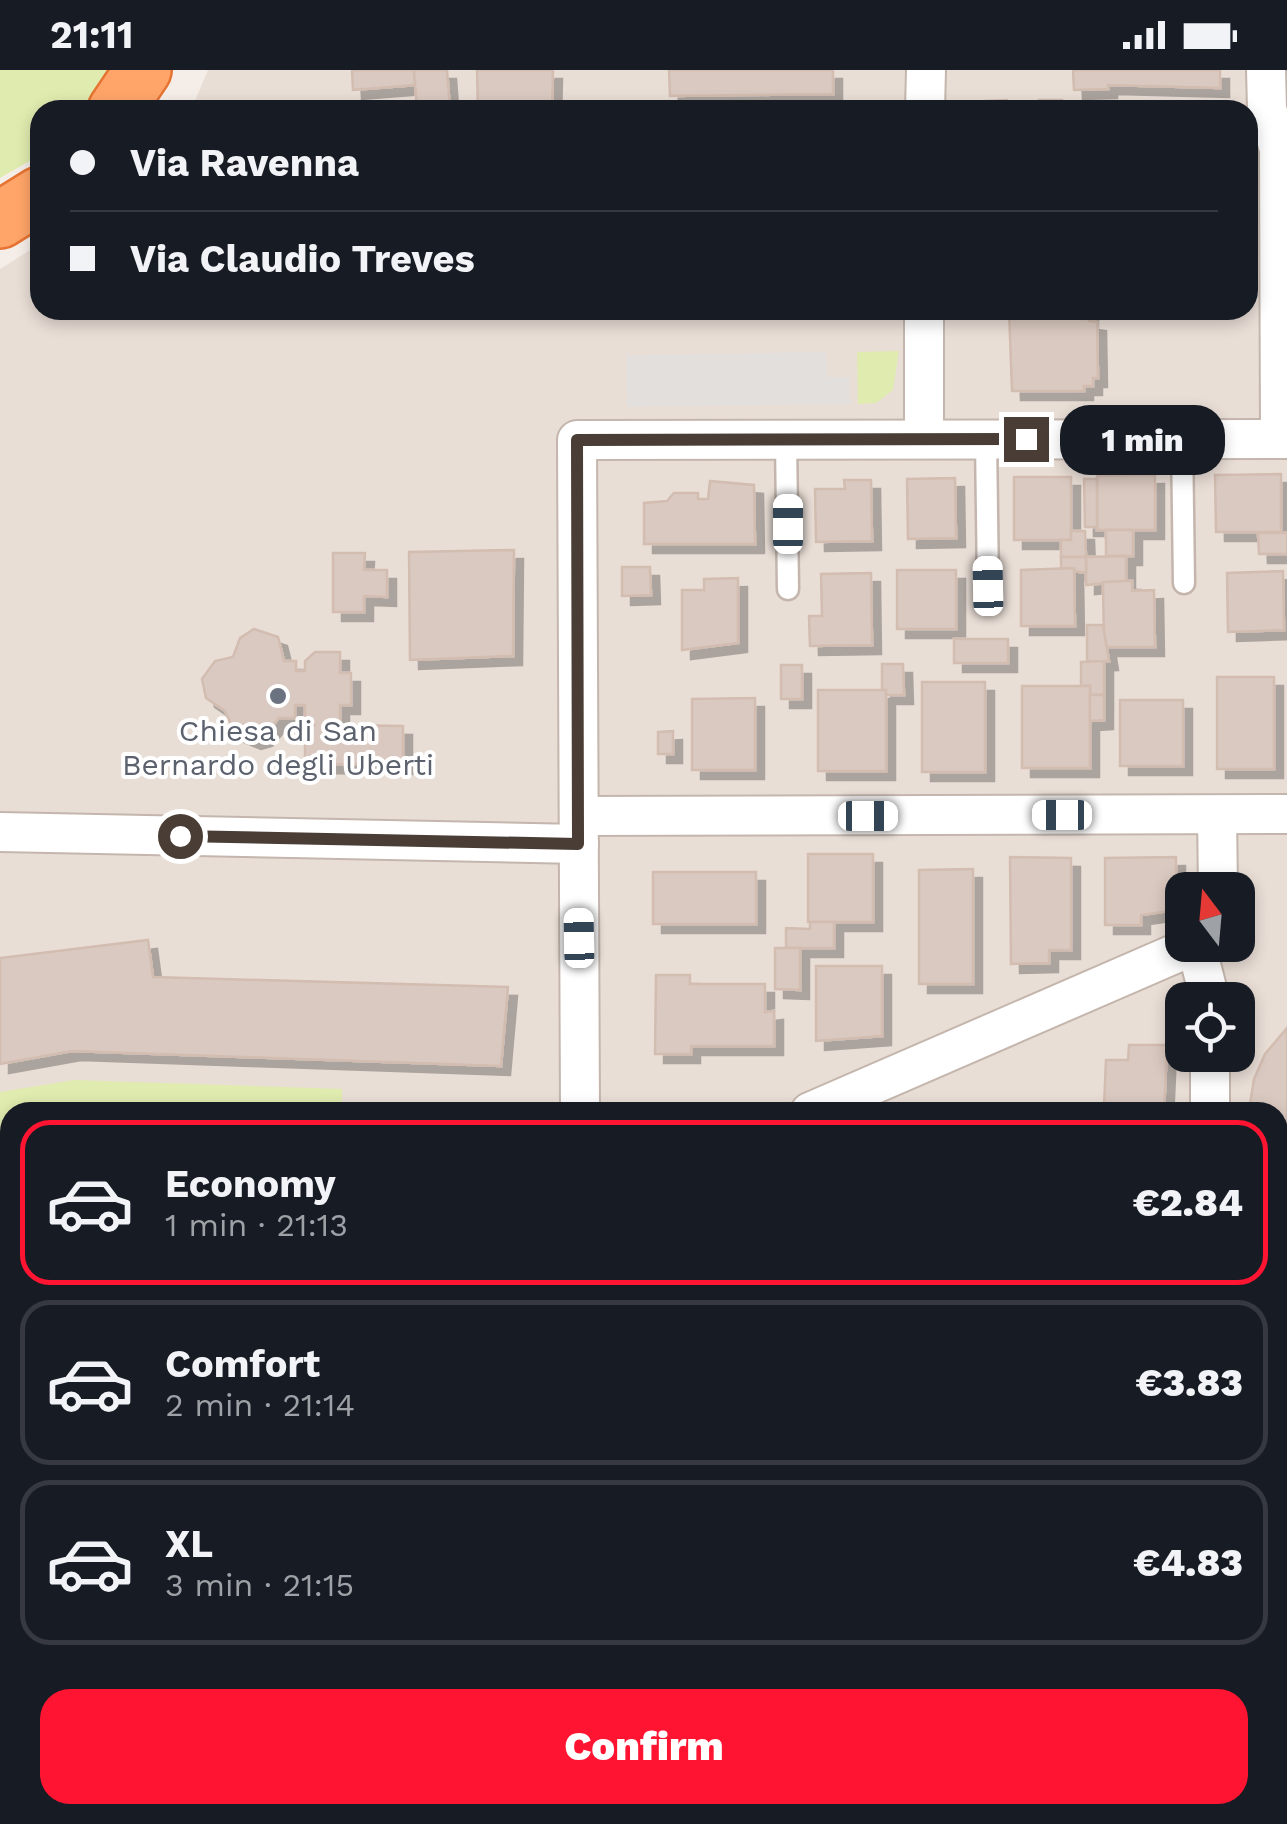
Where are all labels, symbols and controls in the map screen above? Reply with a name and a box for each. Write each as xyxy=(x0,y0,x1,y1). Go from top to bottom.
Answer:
text: 21:11 xyxy=(50,13,133,57)
text: Via Ravenna xyxy=(130,141,359,185)
text: Via Claudio Treves xyxy=(130,237,475,281)
callout: 1 min xyxy=(1061,404,1226,474)
route end xyxy=(1004,417,1049,462)
text: 1 min xyxy=(1101,421,1184,459)
car xyxy=(773,494,803,554)
car xyxy=(972,556,1004,616)
marker: Chiesa di San Bernardo degli Uberti xyxy=(267,685,289,707)
place label: Chiesa di San Bernardo degli Uberti xyxy=(122,713,434,782)
car xyxy=(1032,800,1092,830)
car xyxy=(838,801,898,831)
route start xyxy=(158,814,203,859)
north arrow xyxy=(1165,872,1255,962)
map controls xyxy=(1165,872,1255,1072)
car xyxy=(563,908,595,968)
button: locate xyxy=(1165,982,1255,1072)
icon: car xyxy=(45,1158,135,1248)
text: Economy xyxy=(165,1162,336,1206)
text: €2.84 xyxy=(1133,1181,1243,1225)
text: 1 min · 21:13 xyxy=(165,1206,348,1244)
icon: car xyxy=(45,1338,135,1428)
text: Comfort xyxy=(165,1342,320,1386)
text: €3.83 xyxy=(1136,1361,1243,1405)
text: 2 min · 21:14 xyxy=(165,1386,355,1424)
icon: car xyxy=(45,1518,135,1608)
text: XL xyxy=(165,1522,213,1566)
text: €4.83 xyxy=(1133,1541,1243,1585)
text: 3 min · 21:15 xyxy=(165,1566,354,1604)
button: Confirm xyxy=(40,1689,1248,1804)

